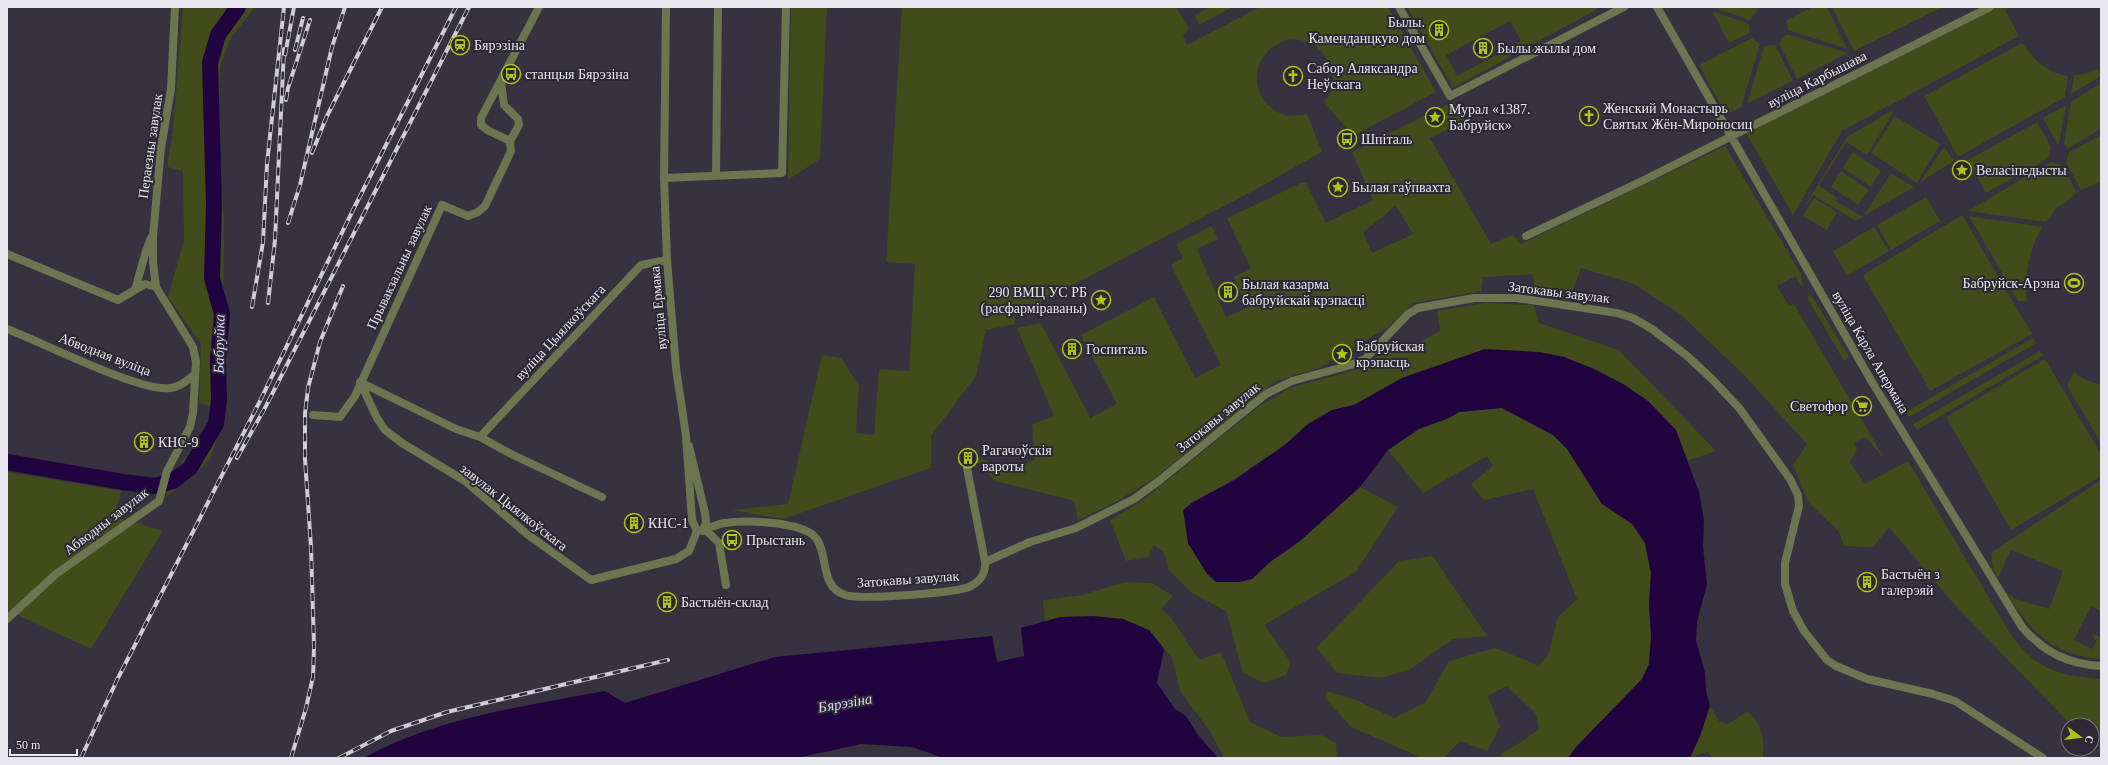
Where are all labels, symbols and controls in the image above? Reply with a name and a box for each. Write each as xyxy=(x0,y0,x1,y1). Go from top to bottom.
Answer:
place label: Былы. Каменданцкую дом xyxy=(1308,15,1425,46)
building icon: Былы. Каменданцкую дом xyxy=(1428,19,1450,41)
station icon: Бярэзіна xyxy=(449,34,471,56)
building icon: Былы жылы дом xyxy=(1472,37,1494,59)
place label: Бярэзіна xyxy=(474,38,526,53)
place label: Былы жылы дом xyxy=(1497,41,1596,56)
street label: вуліца Карбышава xyxy=(1765,48,1870,111)
place label: Сабор Аляксандра Неўскага xyxy=(1307,61,1418,92)
bus stop icon: станцыя Бярэзіна xyxy=(500,63,522,85)
church icon: Сабор Аляксандра Неўскага xyxy=(1282,65,1304,87)
place label: станцыя Бярэзіна xyxy=(525,67,630,82)
street label: Пераезны завулак xyxy=(136,92,165,200)
place label: Женский Монастырь Святых Жён-Мироносиц xyxy=(1603,101,1753,132)
place label: Мурал «1387. Бабруйск» xyxy=(1449,102,1530,133)
church icon: Женский Монастырь Святых Жён-Мироносиц xyxy=(1578,105,1600,127)
place icon: Мурал «1387. Бабруйск» xyxy=(1424,106,1446,128)
bus stop icon: Шпіталь xyxy=(1336,128,1358,150)
place label: Шпіталь xyxy=(1361,132,1413,147)
place icon: Веласіпедысты xyxy=(1951,159,1973,181)
place label: Веласіпедысты xyxy=(1976,163,2067,178)
place icon: Былая гаўпвахта xyxy=(1327,176,1349,198)
place label: Былая гаўпвахта xyxy=(1352,180,1452,195)
street label: Прывакзальны завулак xyxy=(364,202,435,332)
street label: вуліца Ермака xyxy=(647,265,670,350)
sports icon: Бабруйск-Арэна xyxy=(2063,272,2085,294)
place label: Бабруйск-Арэна xyxy=(1962,276,2061,291)
place label: Былая казарма бабруйскай крэпасці xyxy=(1242,277,1365,308)
street label: Затокавы завулак xyxy=(1507,279,1611,306)
street label: вуліца Цыялкоўскага xyxy=(512,281,609,383)
building icon: Былая казарма бабруйскай крэпасці xyxy=(1217,281,1239,303)
place label: 290 ВМЦ УС РБ (расфарміраваны) xyxy=(981,285,1087,317)
street label: вуліца Карла Апермана xyxy=(1829,288,1912,417)
place icon: 290 ВМЦ УС РБ (расфарміраваны) xyxy=(1090,289,1112,311)
water label: Бабруйка xyxy=(210,314,228,375)
street label: Абводная вуліца xyxy=(57,330,154,379)
building icon: Госпиталь xyxy=(1061,338,1083,360)
place label: Бабруйская крэпасць xyxy=(1356,339,1425,370)
place label: Госпиталь xyxy=(1086,342,1147,357)
place icon: Бабруйская крэпасць xyxy=(1331,343,1353,365)
street label: Затокавы завулак xyxy=(1174,379,1263,455)
supermarket icon: Светофор xyxy=(1851,395,1873,417)
place label: Светофор xyxy=(1790,399,1848,414)
building icon: КНС-9 xyxy=(133,431,155,453)
place label: КНС-9 xyxy=(158,435,198,450)
place label: Рагачоўскія вароты xyxy=(982,443,1052,474)
building icon: Рагачоўскія вароты xyxy=(957,447,979,469)
street label: завулак Цыялкоўскага xyxy=(457,461,571,554)
street label: Абводны завулак xyxy=(61,485,151,558)
building icon: КНС-1 xyxy=(623,512,645,534)
place label: КНС-1 xyxy=(648,516,688,531)
bus stop icon: Прыстань xyxy=(721,529,743,551)
place label: Прыстань xyxy=(746,533,805,548)
place label: Бастыён з галерэяй xyxy=(1881,567,1940,598)
street label: Затокавы завулак xyxy=(856,568,960,591)
building icon: Бастыён з галерэяй xyxy=(1856,571,1878,593)
building icon: Бастыён-склад xyxy=(656,591,678,613)
place label: Бастыён-склад xyxy=(681,595,769,610)
water label: Бярэзіна xyxy=(816,690,873,716)
north arrow xyxy=(2060,717,2100,757)
scale bar xyxy=(10,731,77,757)
text: С xyxy=(2083,734,2096,745)
text: 50 m xyxy=(16,738,41,752)

